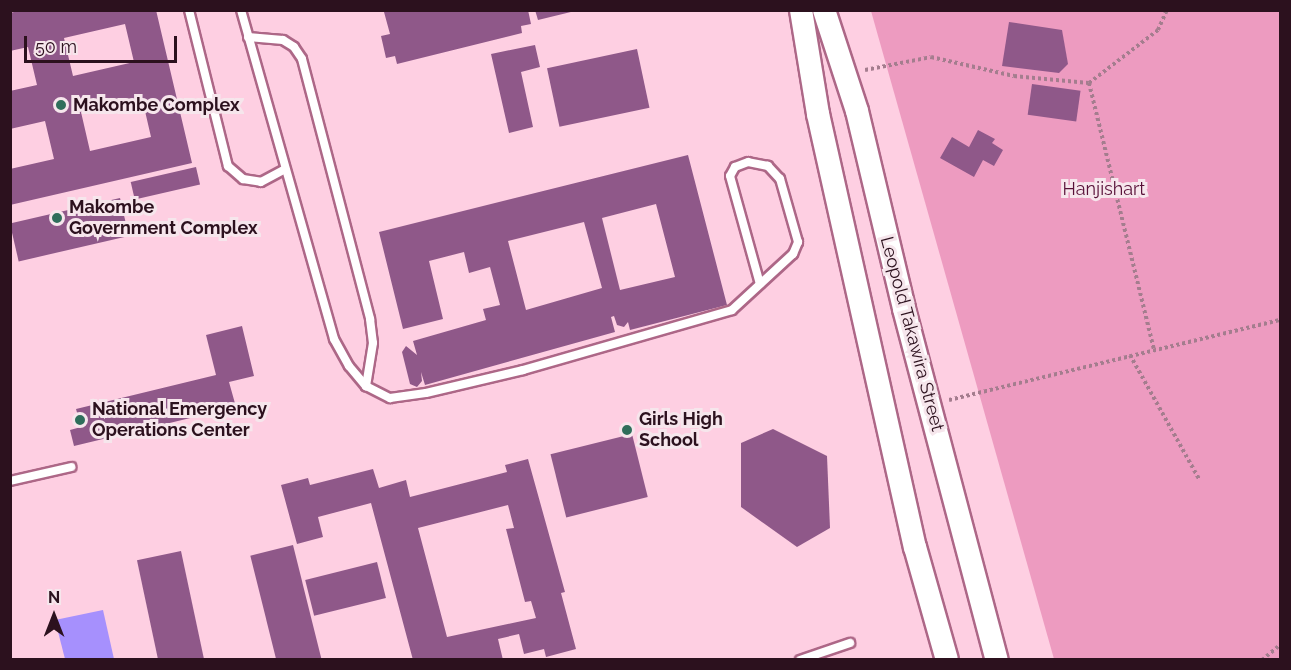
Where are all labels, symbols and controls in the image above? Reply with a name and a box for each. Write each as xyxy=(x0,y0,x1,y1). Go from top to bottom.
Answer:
scale bar xyxy=(27,24,180,62)
text: 50 m xyxy=(35,36,77,57)
place label: Makombe Complex xyxy=(73,94,240,116)
marker: Makombe Complex xyxy=(54,98,68,112)
park label: Hanjishart xyxy=(1063,178,1145,200)
place label: Makombe Government Complex xyxy=(69,197,257,240)
marker: Makombe Government Complex xyxy=(50,211,64,225)
street label: Leopold Takawira Street xyxy=(876,234,948,434)
place label: National Emergency Operations Center xyxy=(92,399,268,442)
place label: Girls High School xyxy=(639,409,723,452)
marker: National Emergency Operations Center xyxy=(73,413,87,427)
marker: Girls High School xyxy=(620,423,634,437)
north arrow xyxy=(24,586,84,646)
text: N xyxy=(48,588,60,607)

